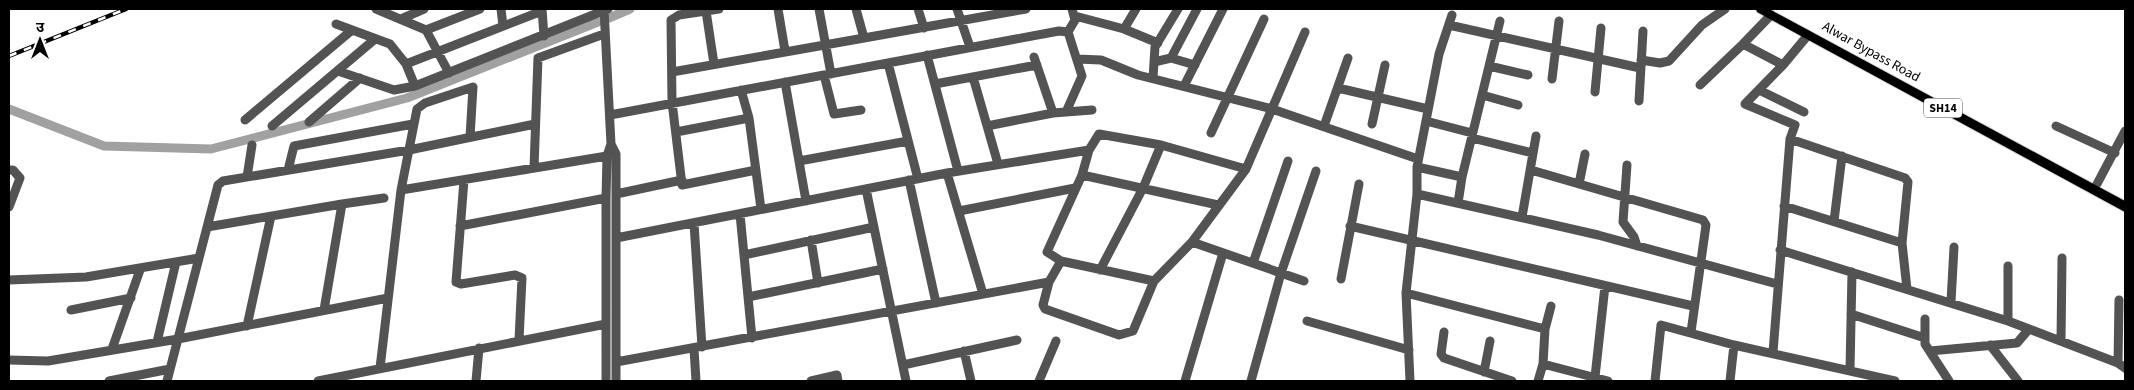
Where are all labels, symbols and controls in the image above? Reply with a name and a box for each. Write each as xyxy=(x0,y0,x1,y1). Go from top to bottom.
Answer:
north arrow xyxy=(15,15,65,65)
street label: Alwar Bypass Road xyxy=(1818,17,1924,87)
text: उ xyxy=(36,18,45,38)
road number: SH14 xyxy=(1924,99,1962,118)

